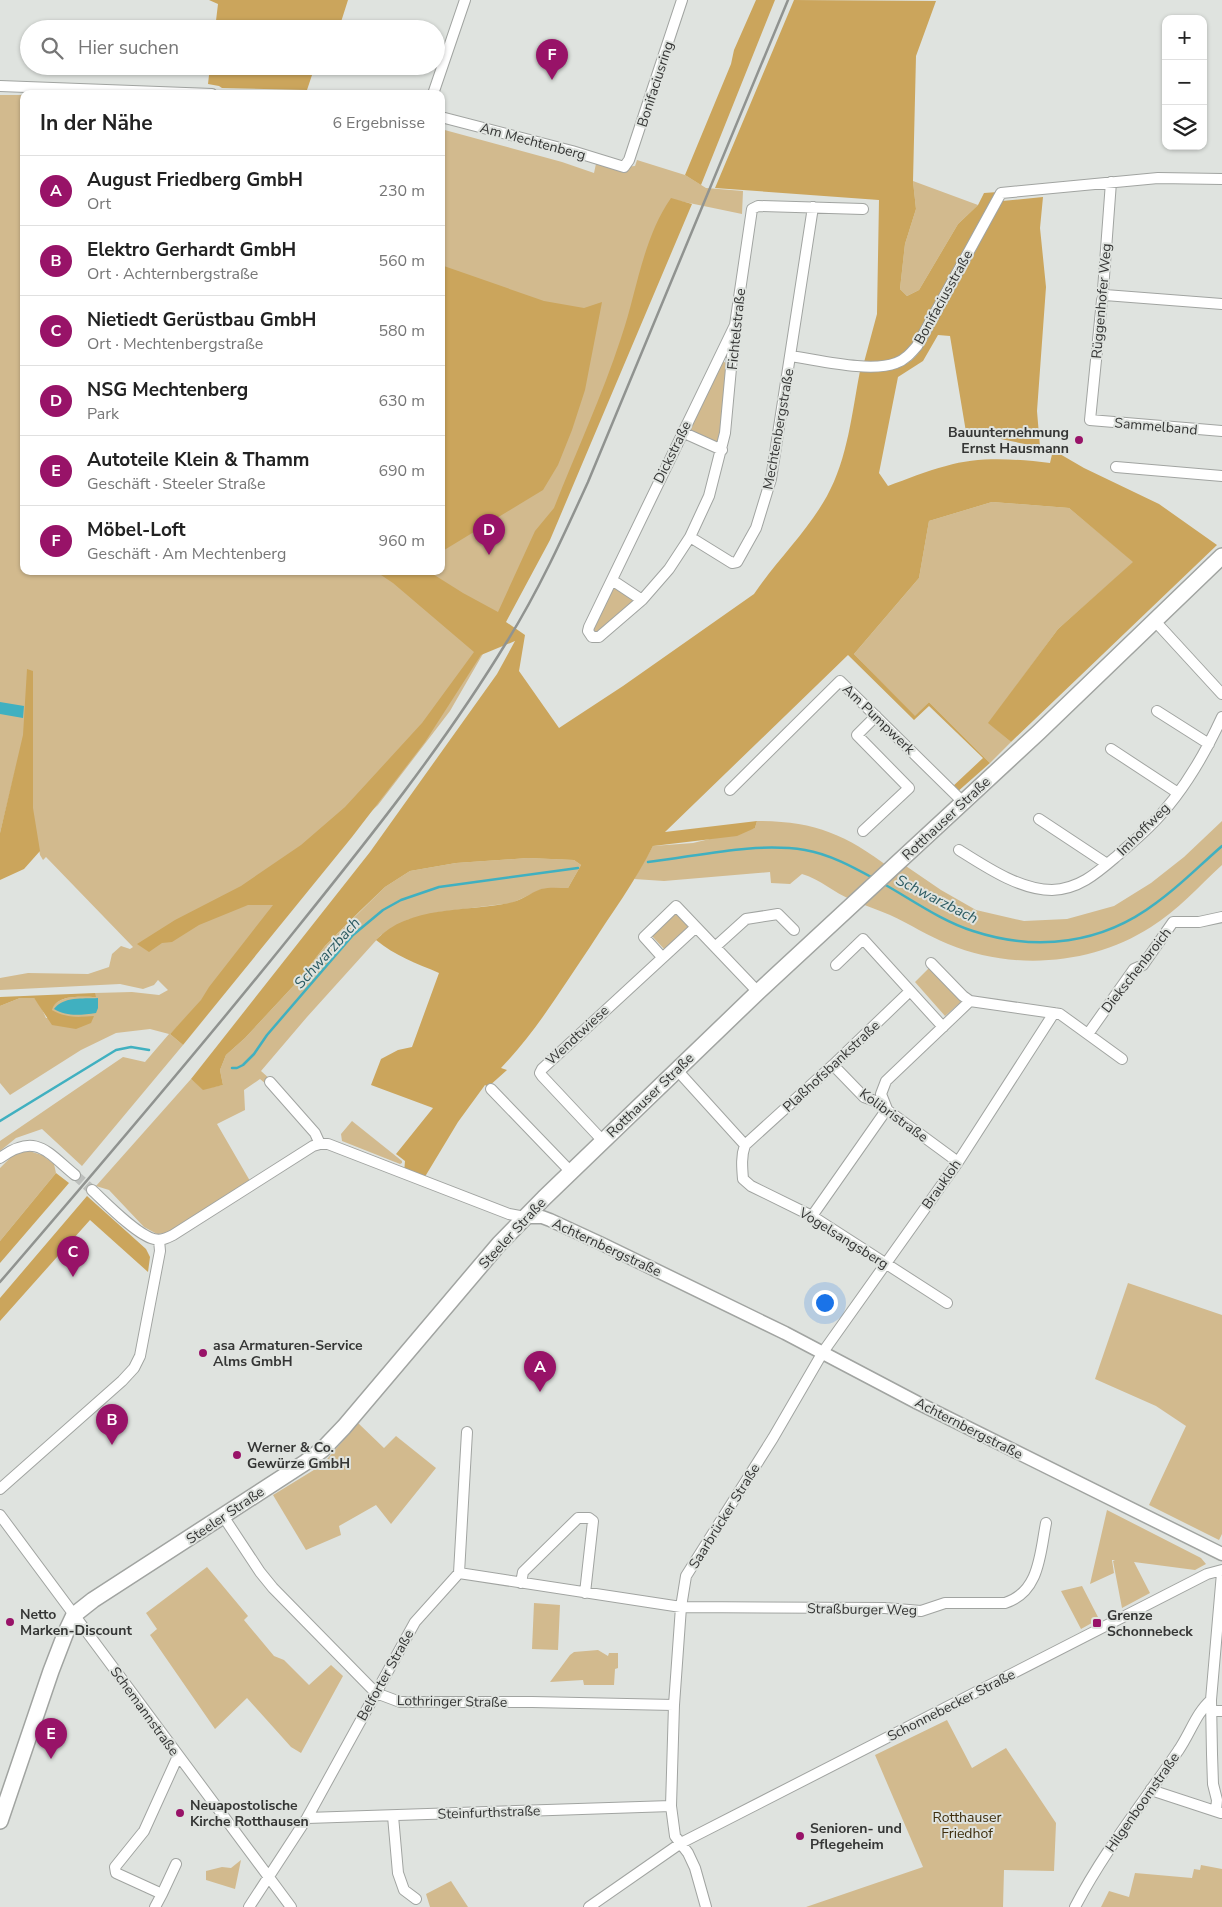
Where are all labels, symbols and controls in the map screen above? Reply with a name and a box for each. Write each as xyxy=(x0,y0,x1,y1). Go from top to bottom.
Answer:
map controls xyxy=(1162,15,1207,150)
button: + xyxy=(1162,15,1207,60)
search box xyxy=(20,20,445,75)
icon: search xyxy=(38,34,66,62)
text: Hier suchen xyxy=(78,35,179,61)
pin: F xyxy=(536,39,568,80)
street label: Bonifaciusring xyxy=(633,39,678,130)
button: − xyxy=(1162,60,1207,105)
button: layers xyxy=(1162,105,1207,150)
text: In der Nähe xyxy=(40,109,153,137)
text: 6 Ergebnisse xyxy=(332,112,425,134)
street label: Am Mechtenberg xyxy=(478,118,588,165)
text: August Friedberg GmbH xyxy=(87,167,303,193)
text: A xyxy=(50,180,62,202)
text: 230 m xyxy=(378,180,425,202)
text: Ort xyxy=(87,193,111,215)
text: Elektro Gerhardt GmbH xyxy=(87,237,296,263)
street label: Rüggenhofer Weg xyxy=(1087,243,1116,359)
street label: Bonifaciusstraße xyxy=(910,247,977,348)
text: B xyxy=(50,250,62,272)
text: 560 m xyxy=(378,250,425,272)
text: Ort · Achternbergstraße xyxy=(87,263,258,285)
street label: Fichtelstraße xyxy=(723,287,750,371)
text: Nietiedt Gerüstbau GmbH xyxy=(87,307,316,333)
text: C xyxy=(51,320,61,342)
text: 580 m xyxy=(378,320,425,342)
text: Ort · Mechtenbergstraße xyxy=(87,333,263,355)
street label: Mechtenbergstraße xyxy=(758,367,799,491)
text: NSG Mechtenberg xyxy=(87,377,248,403)
text: D xyxy=(50,390,62,412)
text: 630 m xyxy=(378,390,425,412)
text: Park xyxy=(87,403,119,425)
street label: Sammelband xyxy=(1114,413,1198,440)
street label: Dickstraße xyxy=(649,418,696,486)
place label: Bauunternehmung Ernst Hausmann xyxy=(948,423,1069,458)
marker: Bauunternehmung Ernst Hausmann xyxy=(1073,434,1085,446)
text: Autoteile Klein & Thamm xyxy=(87,447,309,473)
text: E xyxy=(51,460,61,482)
text: 690 m xyxy=(378,460,425,482)
text: Geschäft · Steeler Straße xyxy=(87,473,265,495)
pin: D xyxy=(473,514,505,555)
text: Möbel-Loft xyxy=(87,517,185,543)
text: F xyxy=(52,530,61,552)
text: 960 m xyxy=(378,530,425,552)
text: Geschäft · Am Mechtenberg xyxy=(87,543,286,565)
street label: Am Pumpwerk xyxy=(838,680,920,759)
street label: Rotthauser Straße xyxy=(898,772,995,864)
street label: Imhoffweg xyxy=(1113,799,1174,860)
water label: Schwarzbach xyxy=(893,870,981,928)
water label: Schwarzbach xyxy=(290,913,364,993)
street label: Diekschenbroich xyxy=(1097,924,1176,1017)
street label: Wendtwiese xyxy=(542,1001,613,1070)
street label: Plaßhofsbankstraße xyxy=(779,1016,884,1116)
street label: Rotthauser Straße xyxy=(603,1049,698,1142)
street label: Kolibristraße xyxy=(856,1084,932,1147)
street label: Braukloh xyxy=(917,1156,965,1213)
street label: Steeler Straße xyxy=(475,1194,550,1273)
street label: Vogelsangsberg xyxy=(795,1203,892,1274)
street label: Achternbergstraße xyxy=(549,1214,665,1281)
pin: C xyxy=(57,1236,89,1277)
your location xyxy=(812,1290,838,1316)
place label: asa Armaturen-Service Alms GmbH xyxy=(213,1336,363,1371)
marker: asa Armaturen-Service Alms GmbH xyxy=(197,1347,209,1359)
pin: A xyxy=(524,1351,556,1392)
street label: Achternbergstraße xyxy=(912,1393,1026,1464)
pin: B xyxy=(96,1404,128,1445)
place label: Werner & Co. Gewürze GmbH xyxy=(247,1438,350,1473)
marker: Werner & Co. Gewürze GmbH xyxy=(231,1449,243,1461)
street label: Saarbrücker Straße xyxy=(684,1460,764,1573)
street label: Steeler Straße xyxy=(183,1482,268,1549)
street label: Straßburger Weg xyxy=(807,1599,917,1620)
place label: Netto Marken-Discount xyxy=(20,1605,132,1640)
place label: Grenze Schonnebeck xyxy=(1107,1606,1193,1641)
marker: Netto Marken-Discount xyxy=(4,1616,16,1628)
marker: Grenze Schonnebeck xyxy=(1091,1617,1103,1629)
street label: Belforter Straße xyxy=(353,1626,418,1724)
street label: Schemannstraße xyxy=(106,1663,183,1760)
street label: Schonnebecker Straße xyxy=(884,1665,1018,1746)
street label: Lothringer Straße xyxy=(397,1691,507,1712)
pin: E xyxy=(35,1718,67,1759)
street label: Hilgenboomstraße xyxy=(1101,1749,1184,1856)
place label: Neuapostolische Kirche Rotthausen xyxy=(190,1796,309,1831)
street label: Steinfurthstraße xyxy=(437,1801,541,1824)
marker: Neuapostolische Kirche Rotthausen xyxy=(174,1807,186,1819)
park label: Rotthauser Friedhof xyxy=(933,1808,1001,1843)
place label: Senioren- und Pflegeheim xyxy=(810,1819,902,1854)
marker: Senioren- und Pflegeheim xyxy=(794,1830,806,1842)

